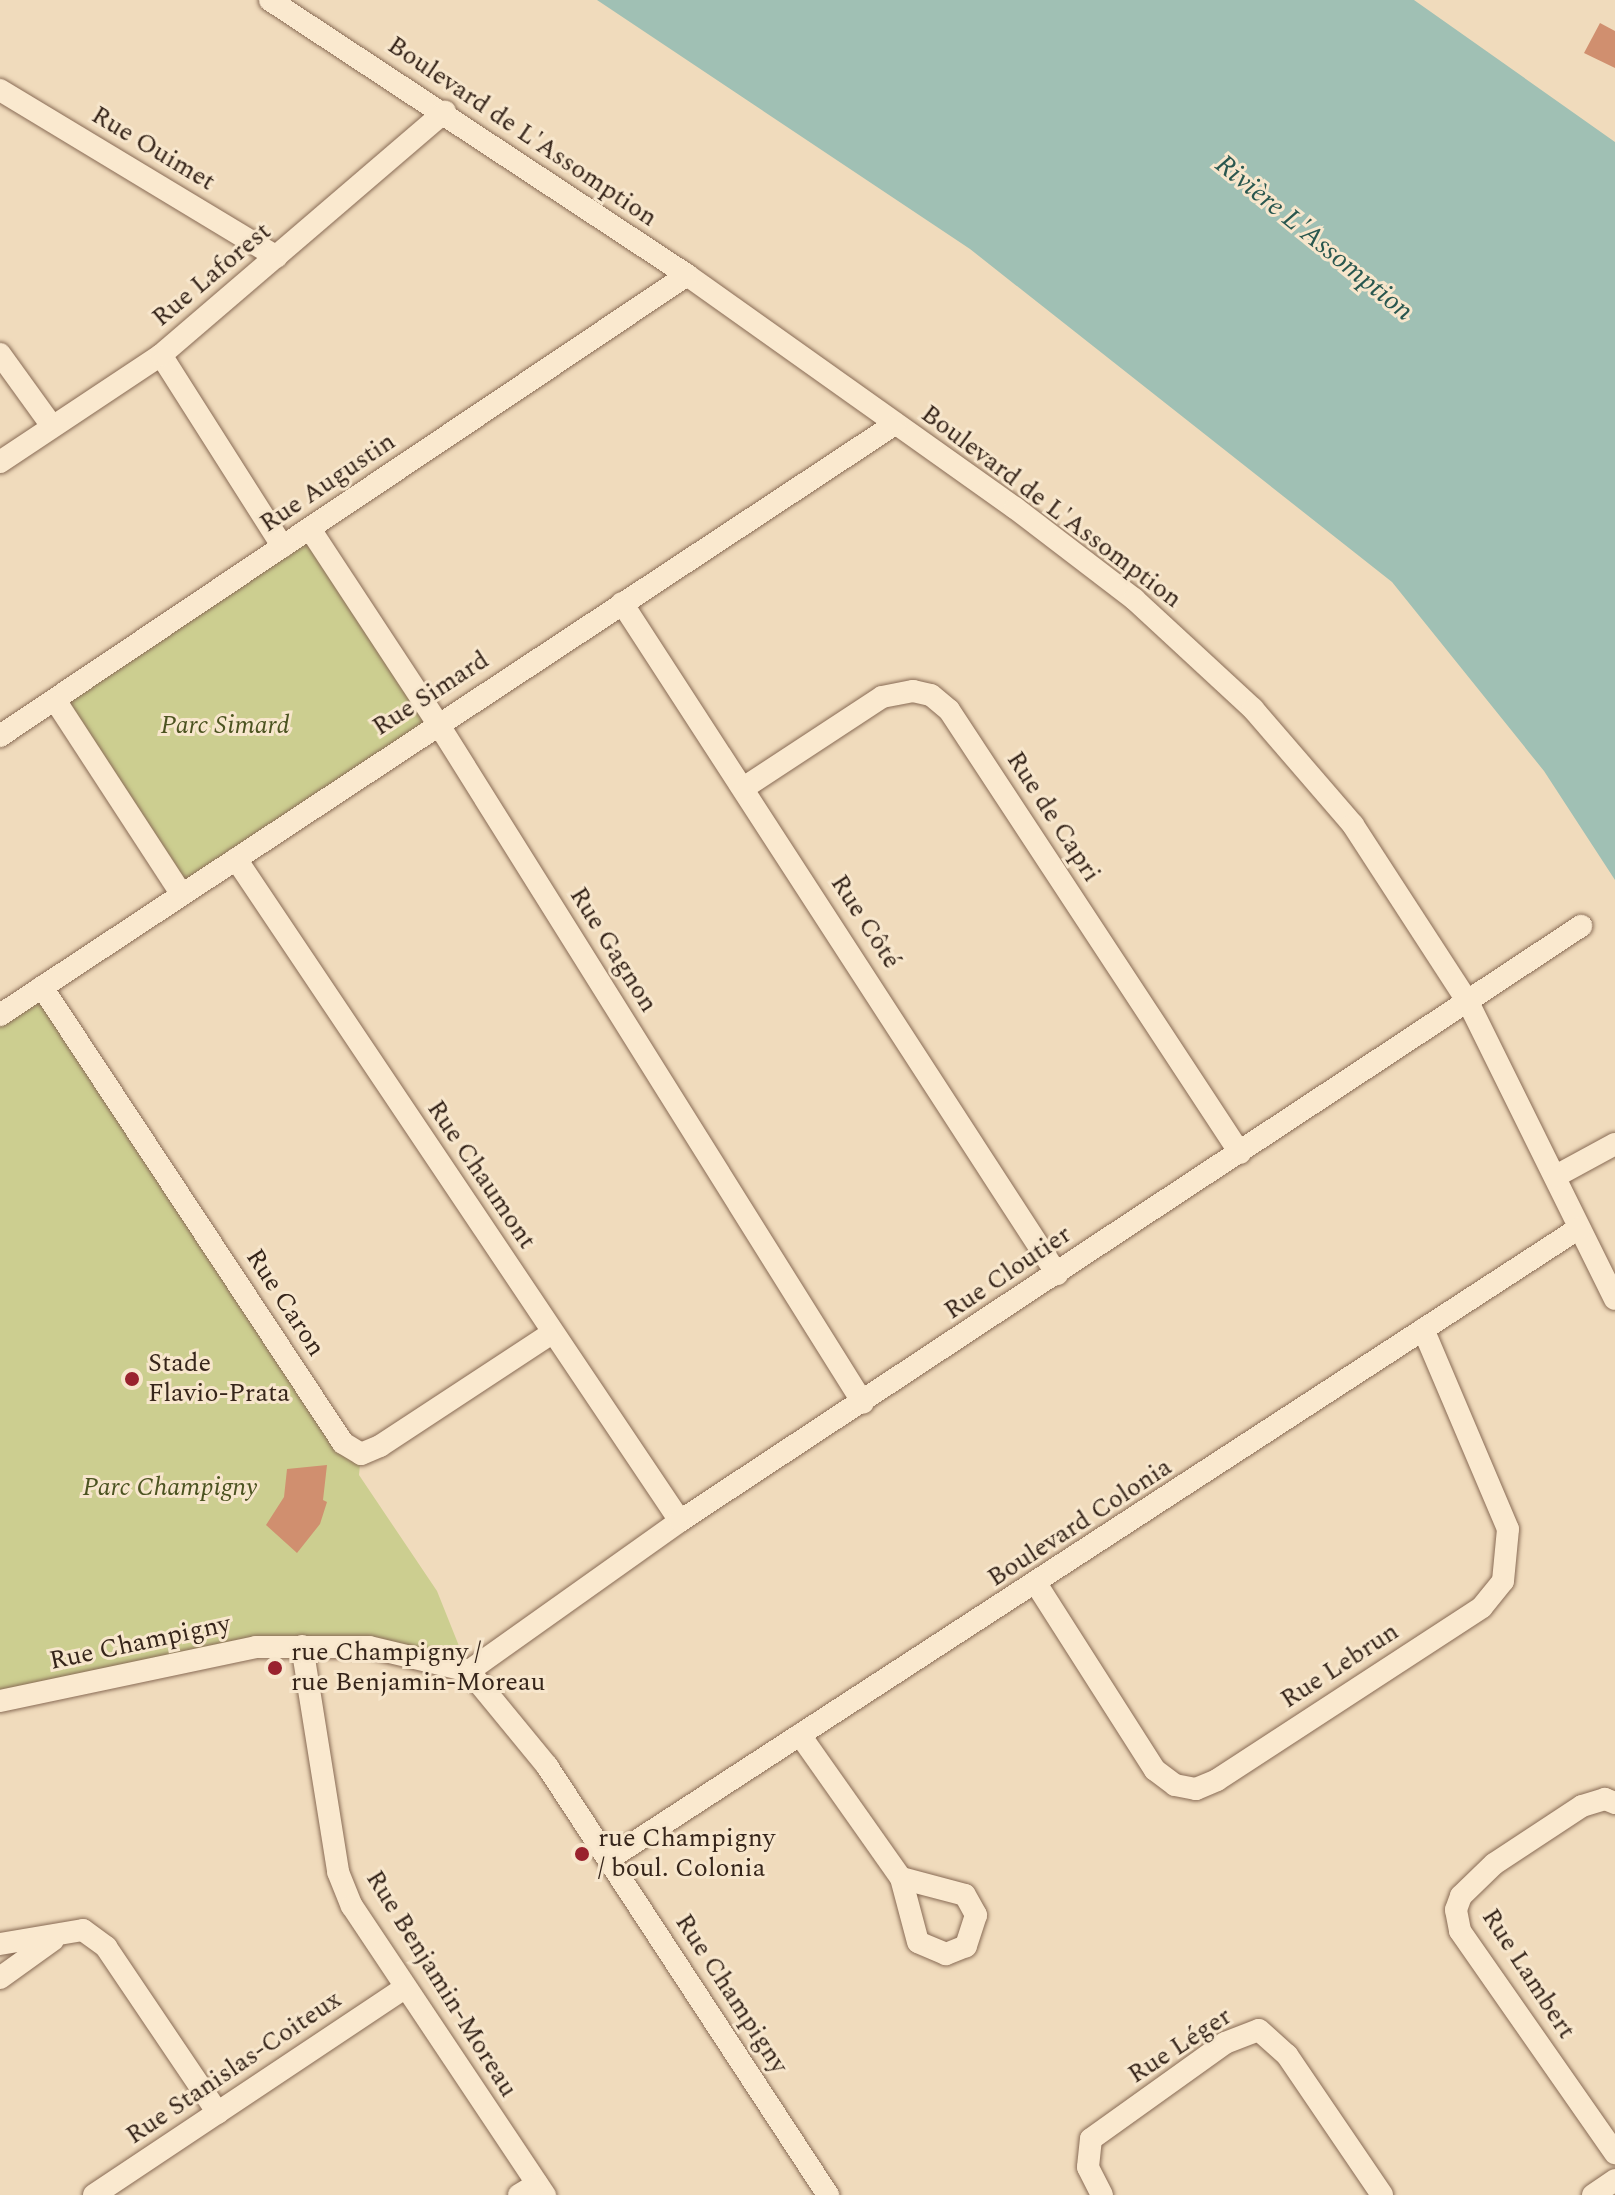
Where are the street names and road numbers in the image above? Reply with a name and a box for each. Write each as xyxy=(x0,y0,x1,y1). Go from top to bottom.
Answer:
street label: Boulevard de L'Assomption xyxy=(381,30,663,234)
street label: Rue Ouimet xyxy=(86,100,220,198)
street label: Rue Laforest xyxy=(146,216,278,334)
street label: Boulevard de L'Assomption xyxy=(914,399,1188,615)
street label: Rue Augustin xyxy=(254,426,402,540)
street label: Rue Simard xyxy=(367,645,495,743)
street label: Rue de Capri xyxy=(999,746,1107,888)
street label: Rue Côté xyxy=(823,869,907,975)
street label: Rue Gagnon xyxy=(562,882,664,1018)
street label: Rue Chaumont xyxy=(420,1095,542,1255)
street label: Rue Cloutier xyxy=(939,1219,1077,1327)
street label: Rue Caron xyxy=(239,1243,331,1363)
street label: Boulevard Colonia xyxy=(982,1452,1178,1594)
street label: Rue Champigny xyxy=(47,1609,233,1677)
street label: Rue Lebrun xyxy=(1275,1616,1405,1716)
street label: Rue Benjamin-Moreau xyxy=(359,1865,523,2103)
street label: Rue Lambert xyxy=(1474,1903,1582,2045)
street label: Rue Champigny xyxy=(668,1908,794,2080)
street label: Rue Stanislas-Coiteux xyxy=(120,1984,348,2152)
street label: Rue Léger xyxy=(1123,2001,1237,2091)

